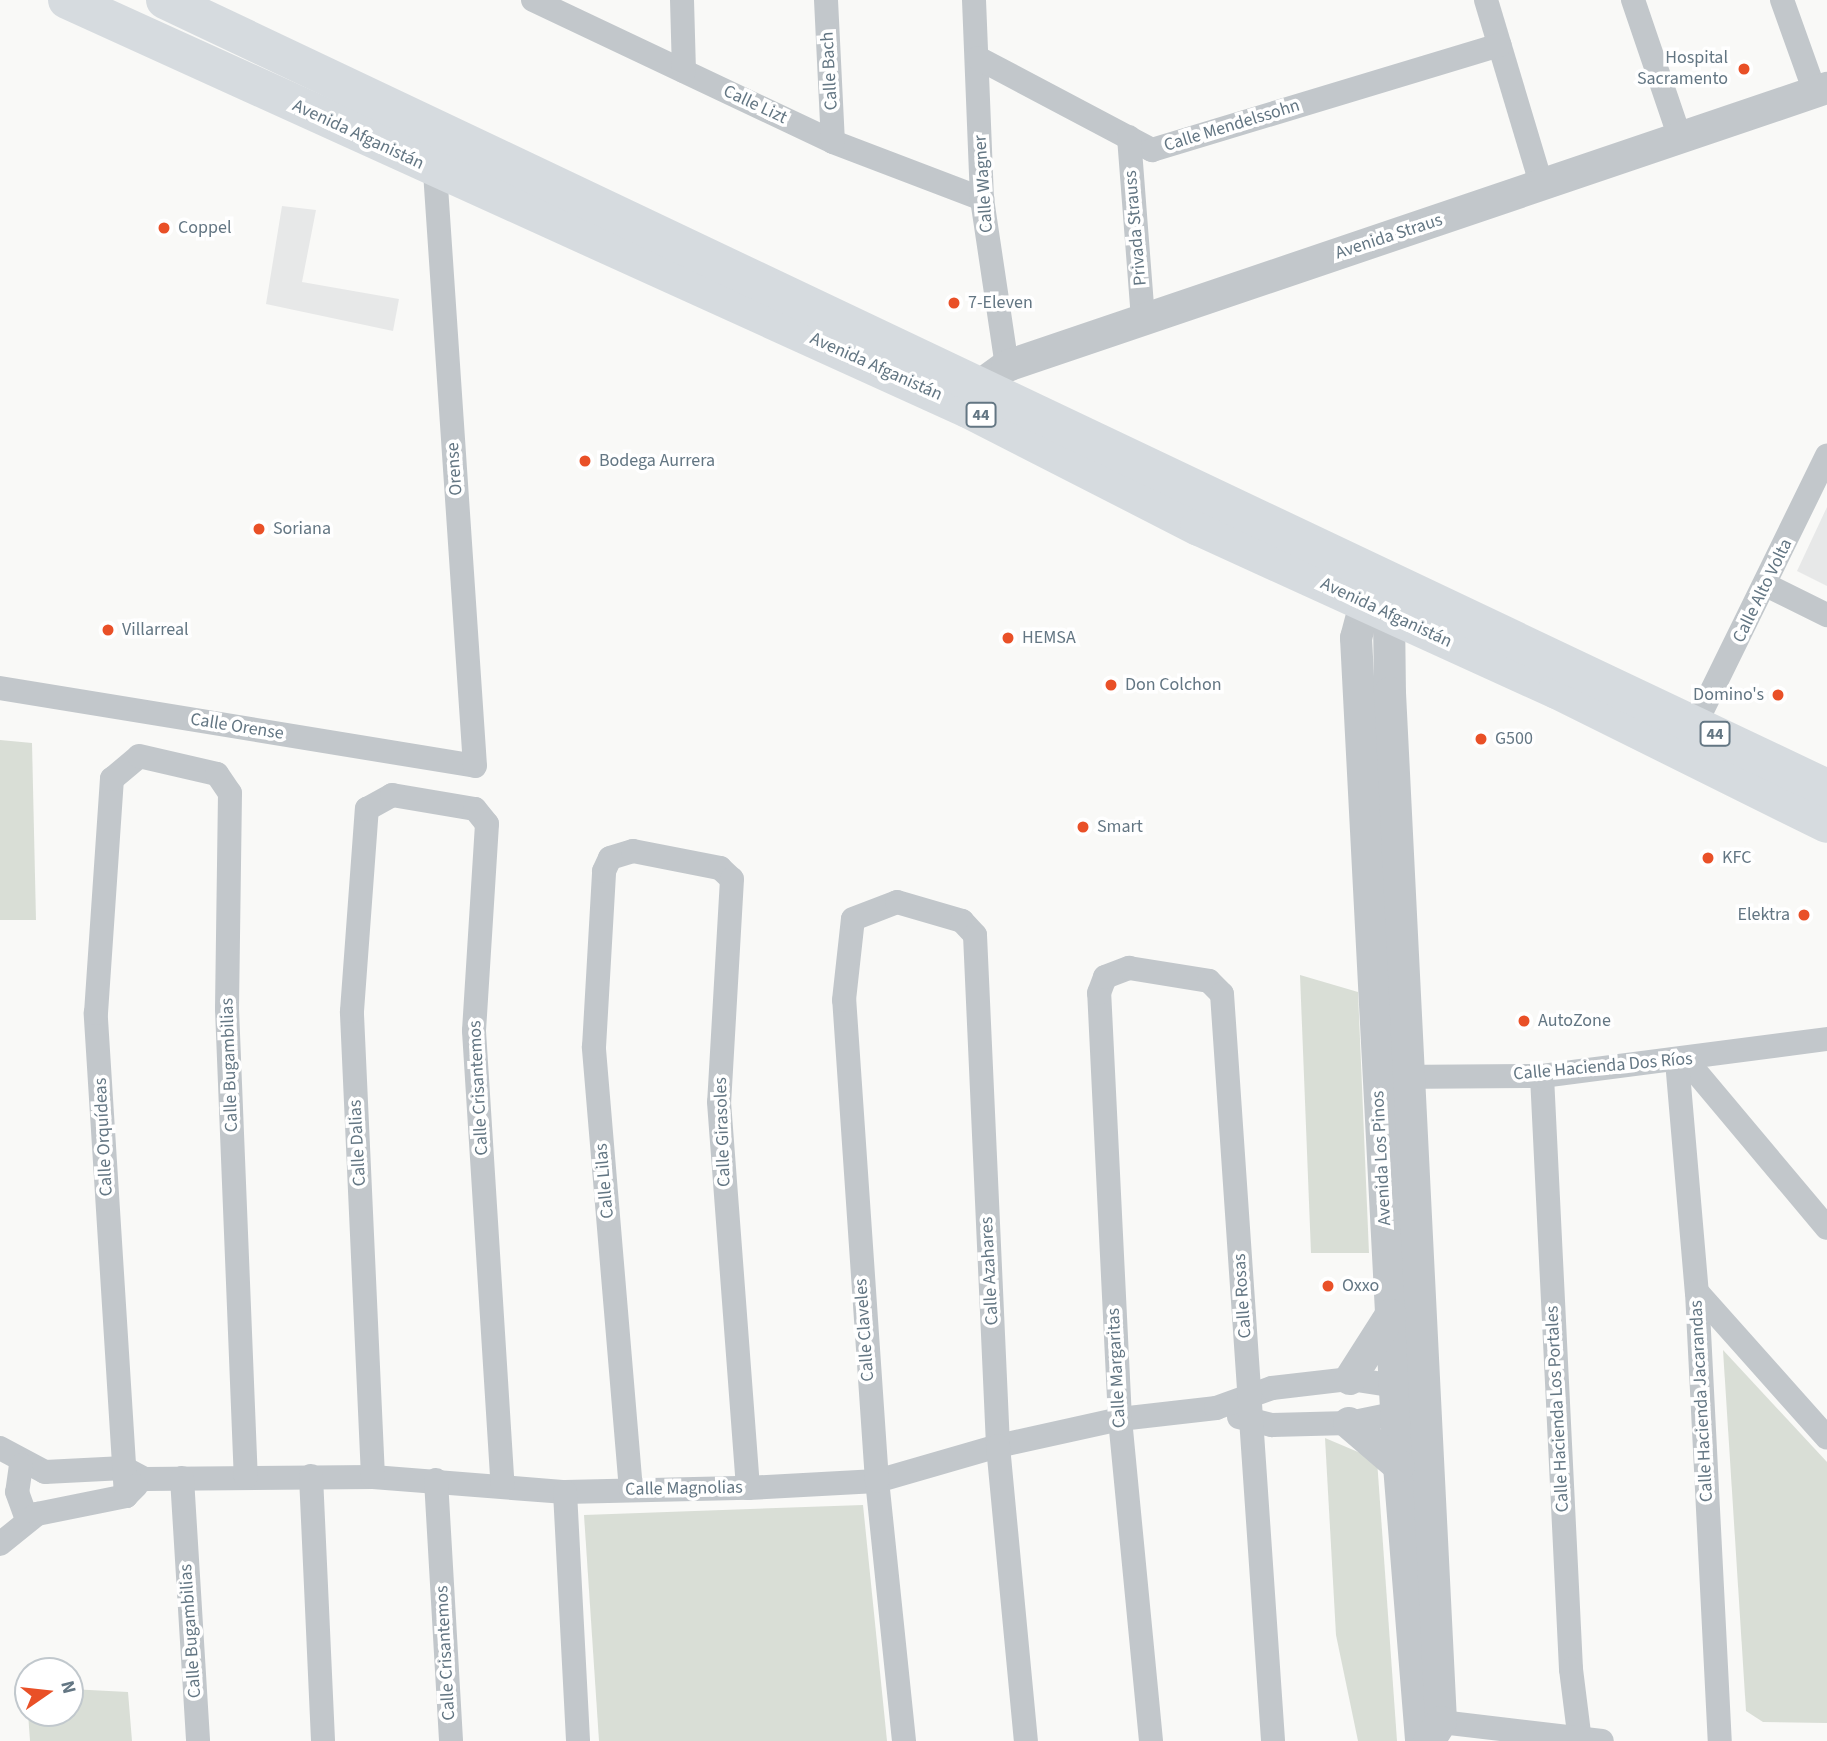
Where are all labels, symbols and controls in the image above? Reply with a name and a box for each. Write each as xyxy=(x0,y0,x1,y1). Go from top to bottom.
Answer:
street label: Calle Bach xyxy=(817,31,843,111)
place label: Hospital Sacramento xyxy=(1637,48,1728,90)
marker: Hospital Sacramento xyxy=(1734,59,1754,79)
street label: Calle Lizt xyxy=(720,81,790,129)
street label: Avenida Afganistán xyxy=(289,95,427,175)
street label: Calle Mendelssohn xyxy=(1161,95,1303,157)
street label: Calle Wagner xyxy=(970,134,998,234)
street label: Privada Strauss xyxy=(1120,169,1152,287)
street label: Avenida Straus xyxy=(1333,210,1445,264)
place label: Coppel xyxy=(178,217,232,239)
marker: Coppel xyxy=(156,220,172,236)
place label: 7-Eleven xyxy=(968,292,1033,314)
marker: 7-Eleven xyxy=(946,295,962,311)
street label: Avenida Afganistán xyxy=(807,328,945,406)
road number: 44 xyxy=(965,402,997,428)
street label: Orense xyxy=(442,442,468,496)
place label: Bodega Aurrera xyxy=(599,450,715,472)
marker: Bodega Aurrera xyxy=(577,453,593,469)
place label: Soriana xyxy=(273,518,331,540)
marker: Soriana xyxy=(251,521,267,537)
street label: Calle Alto Volta xyxy=(1729,536,1797,646)
street label: Avenida Afganistán xyxy=(1317,573,1455,653)
place label: Villarreal xyxy=(122,619,189,641)
marker: Villarreal xyxy=(100,622,116,638)
place label: HEMSA xyxy=(1022,627,1076,649)
marker: HEMSA xyxy=(1000,630,1016,646)
place label: Don Colchon xyxy=(1125,674,1221,696)
marker: Don Colchon xyxy=(1103,677,1119,693)
place label: Domino's xyxy=(1693,684,1764,706)
marker: Domino's xyxy=(1770,687,1786,703)
street label: Calle Orense xyxy=(189,709,285,745)
road number: 44 xyxy=(1699,722,1731,747)
place label: G500 xyxy=(1495,728,1533,750)
marker: G500 xyxy=(1473,731,1489,747)
place label: Smart xyxy=(1097,816,1143,838)
marker: Smart xyxy=(1075,819,1091,835)
place label: KFC xyxy=(1722,847,1751,869)
marker: KFC xyxy=(1700,850,1716,866)
place label: Elektra xyxy=(1737,904,1790,926)
marker: Elektra xyxy=(1796,907,1812,923)
street label: Calle Bugambilias xyxy=(217,998,243,1132)
place label: AutoZone xyxy=(1538,1010,1611,1032)
marker: AutoZone xyxy=(1516,1013,1532,1029)
street label: Calle Crisantemos xyxy=(465,1020,493,1156)
street label: Calle Hacienda Dos Ríos xyxy=(1513,1048,1693,1086)
street label: Calle Orquídeas xyxy=(90,1077,118,1197)
street label: Calle Girasoles xyxy=(710,1077,736,1187)
street label: Avenida Los Pinos xyxy=(1368,1090,1396,1226)
street label: Calle Dalias xyxy=(345,1099,371,1187)
street label: Calle Lilas xyxy=(591,1142,619,1220)
street label: Calle Azahares xyxy=(976,1216,1004,1326)
street label: Calle Rosas xyxy=(1229,1253,1257,1339)
place label: Oxxo xyxy=(1342,1275,1379,1297)
street label: Calle Claveles xyxy=(851,1278,879,1382)
marker: Oxxo xyxy=(1320,1278,1336,1294)
street label: Calle Hacienda Jacarandas xyxy=(1686,1300,1718,1502)
street label: Calle Hacienda Los Portales xyxy=(1542,1305,1574,1513)
street label: Calle Margaritas xyxy=(1103,1307,1131,1429)
street label: Calle Magnolias xyxy=(625,1477,743,1501)
street label: Calle Bugambilias xyxy=(176,1563,206,1699)
street label: Calle Crisantemos xyxy=(432,1585,460,1721)
north arrow xyxy=(14,1657,84,1727)
text: N xyxy=(53,1678,83,1697)

